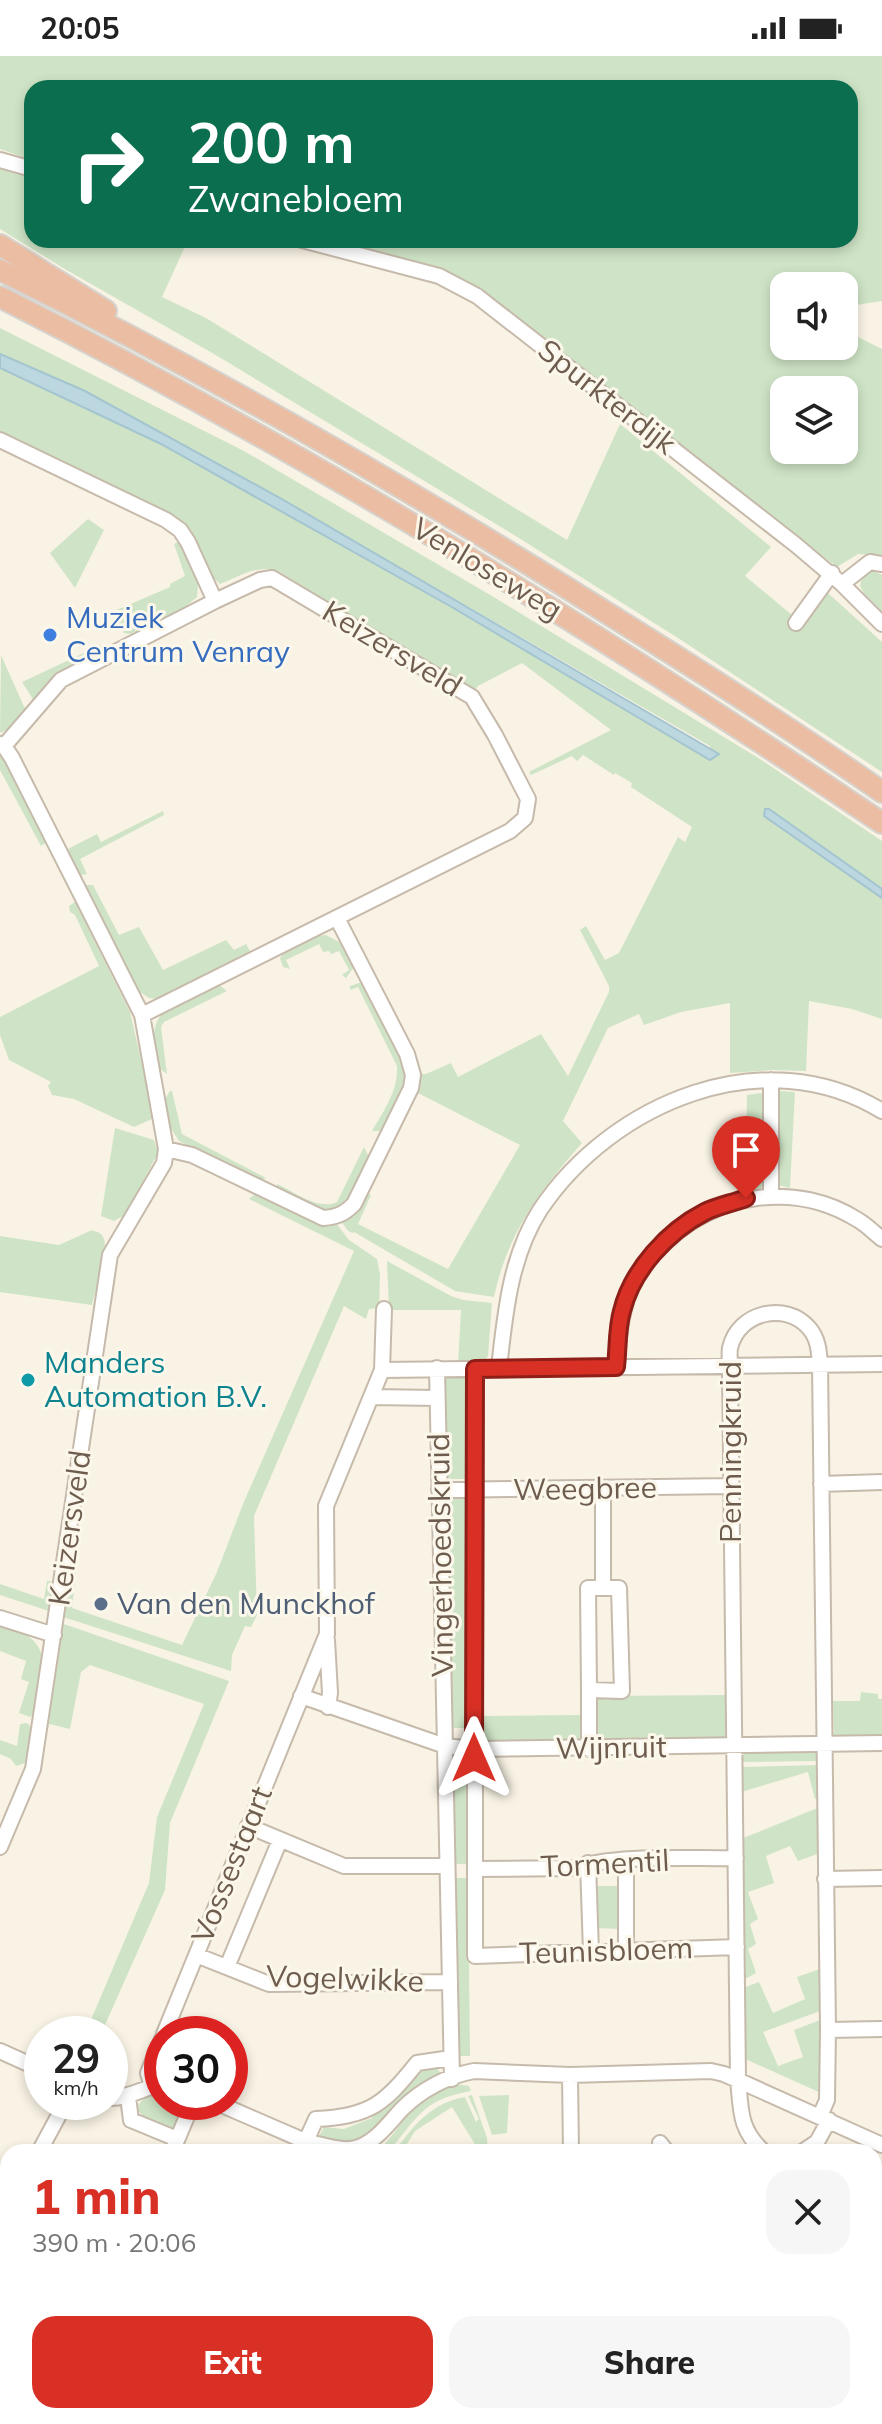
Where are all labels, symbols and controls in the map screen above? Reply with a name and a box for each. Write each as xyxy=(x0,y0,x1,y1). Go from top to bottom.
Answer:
text: 20:05 xyxy=(40,9,119,47)
text: 200 m xyxy=(188,107,355,177)
icon: right xyxy=(56,112,160,216)
text: Zwanebloem xyxy=(188,176,404,221)
map controls xyxy=(770,272,858,464)
button: sound xyxy=(770,272,858,360)
street label: Spurkterdijk xyxy=(531,330,685,462)
button: layers xyxy=(770,376,858,464)
street label: Venloseweg xyxy=(405,508,570,628)
street label: Keizersveld xyxy=(316,592,469,705)
place label: Muziek Centrum Venray xyxy=(66,598,290,670)
marker: Muziek Centrum Venray xyxy=(41,626,59,644)
pin xyxy=(712,1116,780,1198)
icon: arrive xyxy=(724,1128,768,1172)
place label: Manders Automation B.V. xyxy=(44,1343,267,1415)
street label: Penningkruid xyxy=(711,1361,749,1543)
marker: Manders Automation B.V. xyxy=(19,1371,37,1389)
street label: Vingerhoedskruid xyxy=(419,1433,461,1677)
street label: Keizersveld xyxy=(39,1448,99,1608)
street label: Weegbree xyxy=(513,1468,657,1508)
place label: Van den Munckhof xyxy=(117,1584,376,1622)
marker: Van den Munckhof xyxy=(92,1595,110,1613)
position arrow xyxy=(432,1716,516,1800)
street label: Wijnruit xyxy=(555,1727,667,1767)
street label: Vossestaart xyxy=(182,1781,280,1949)
street label: Tormentil xyxy=(540,1841,670,1885)
street label: Teunisbloem xyxy=(518,1928,694,1972)
street label: Vogelwikke xyxy=(265,1956,425,2000)
speed limit sign: 30 xyxy=(144,2016,248,2120)
text: 29 xyxy=(52,2033,100,2083)
text: km/h xyxy=(53,2075,99,2100)
text: 1 min xyxy=(32,2166,161,2226)
button: close xyxy=(766,2170,850,2254)
text: 390 m · 20:06 xyxy=(32,2226,196,2259)
button: Exit xyxy=(32,2316,433,2408)
button: Share xyxy=(449,2316,850,2408)

